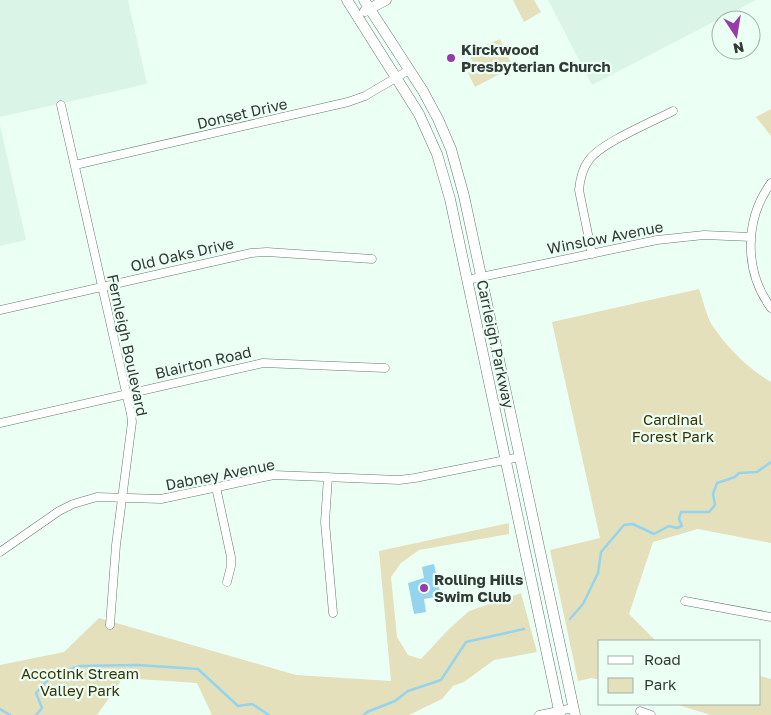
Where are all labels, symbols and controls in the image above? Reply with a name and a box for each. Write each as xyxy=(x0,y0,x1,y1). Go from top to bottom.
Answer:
north arrow xyxy=(711,10,761,60)
text: N xyxy=(732,39,746,58)
place label: Kirckwood Presbyterian Church xyxy=(461,40,610,75)
marker: Kirckwood Presbyterian Church xyxy=(445,52,457,64)
street label: Donset Drive xyxy=(195,94,289,132)
street label: Winslow Avenue xyxy=(545,217,665,257)
street label: Old Oaks Drive xyxy=(129,233,236,275)
street label: Fernleigh Boulevard xyxy=(104,272,152,418)
street label: Carrleigh Parkway xyxy=(474,278,519,411)
street label: Blairton Road xyxy=(153,342,253,382)
park label: Cardinal Forest Park xyxy=(632,410,715,445)
street label: Dabney Avenue xyxy=(164,455,276,493)
place label: Rolling Hills Swim Club xyxy=(434,570,523,605)
marker: Rolling Hills Swim Club xyxy=(418,582,430,594)
legend xyxy=(598,640,761,705)
text: Road xyxy=(644,650,681,668)
park label: Accotink Stream Valley Park xyxy=(21,664,139,699)
text: Park xyxy=(644,675,677,693)

